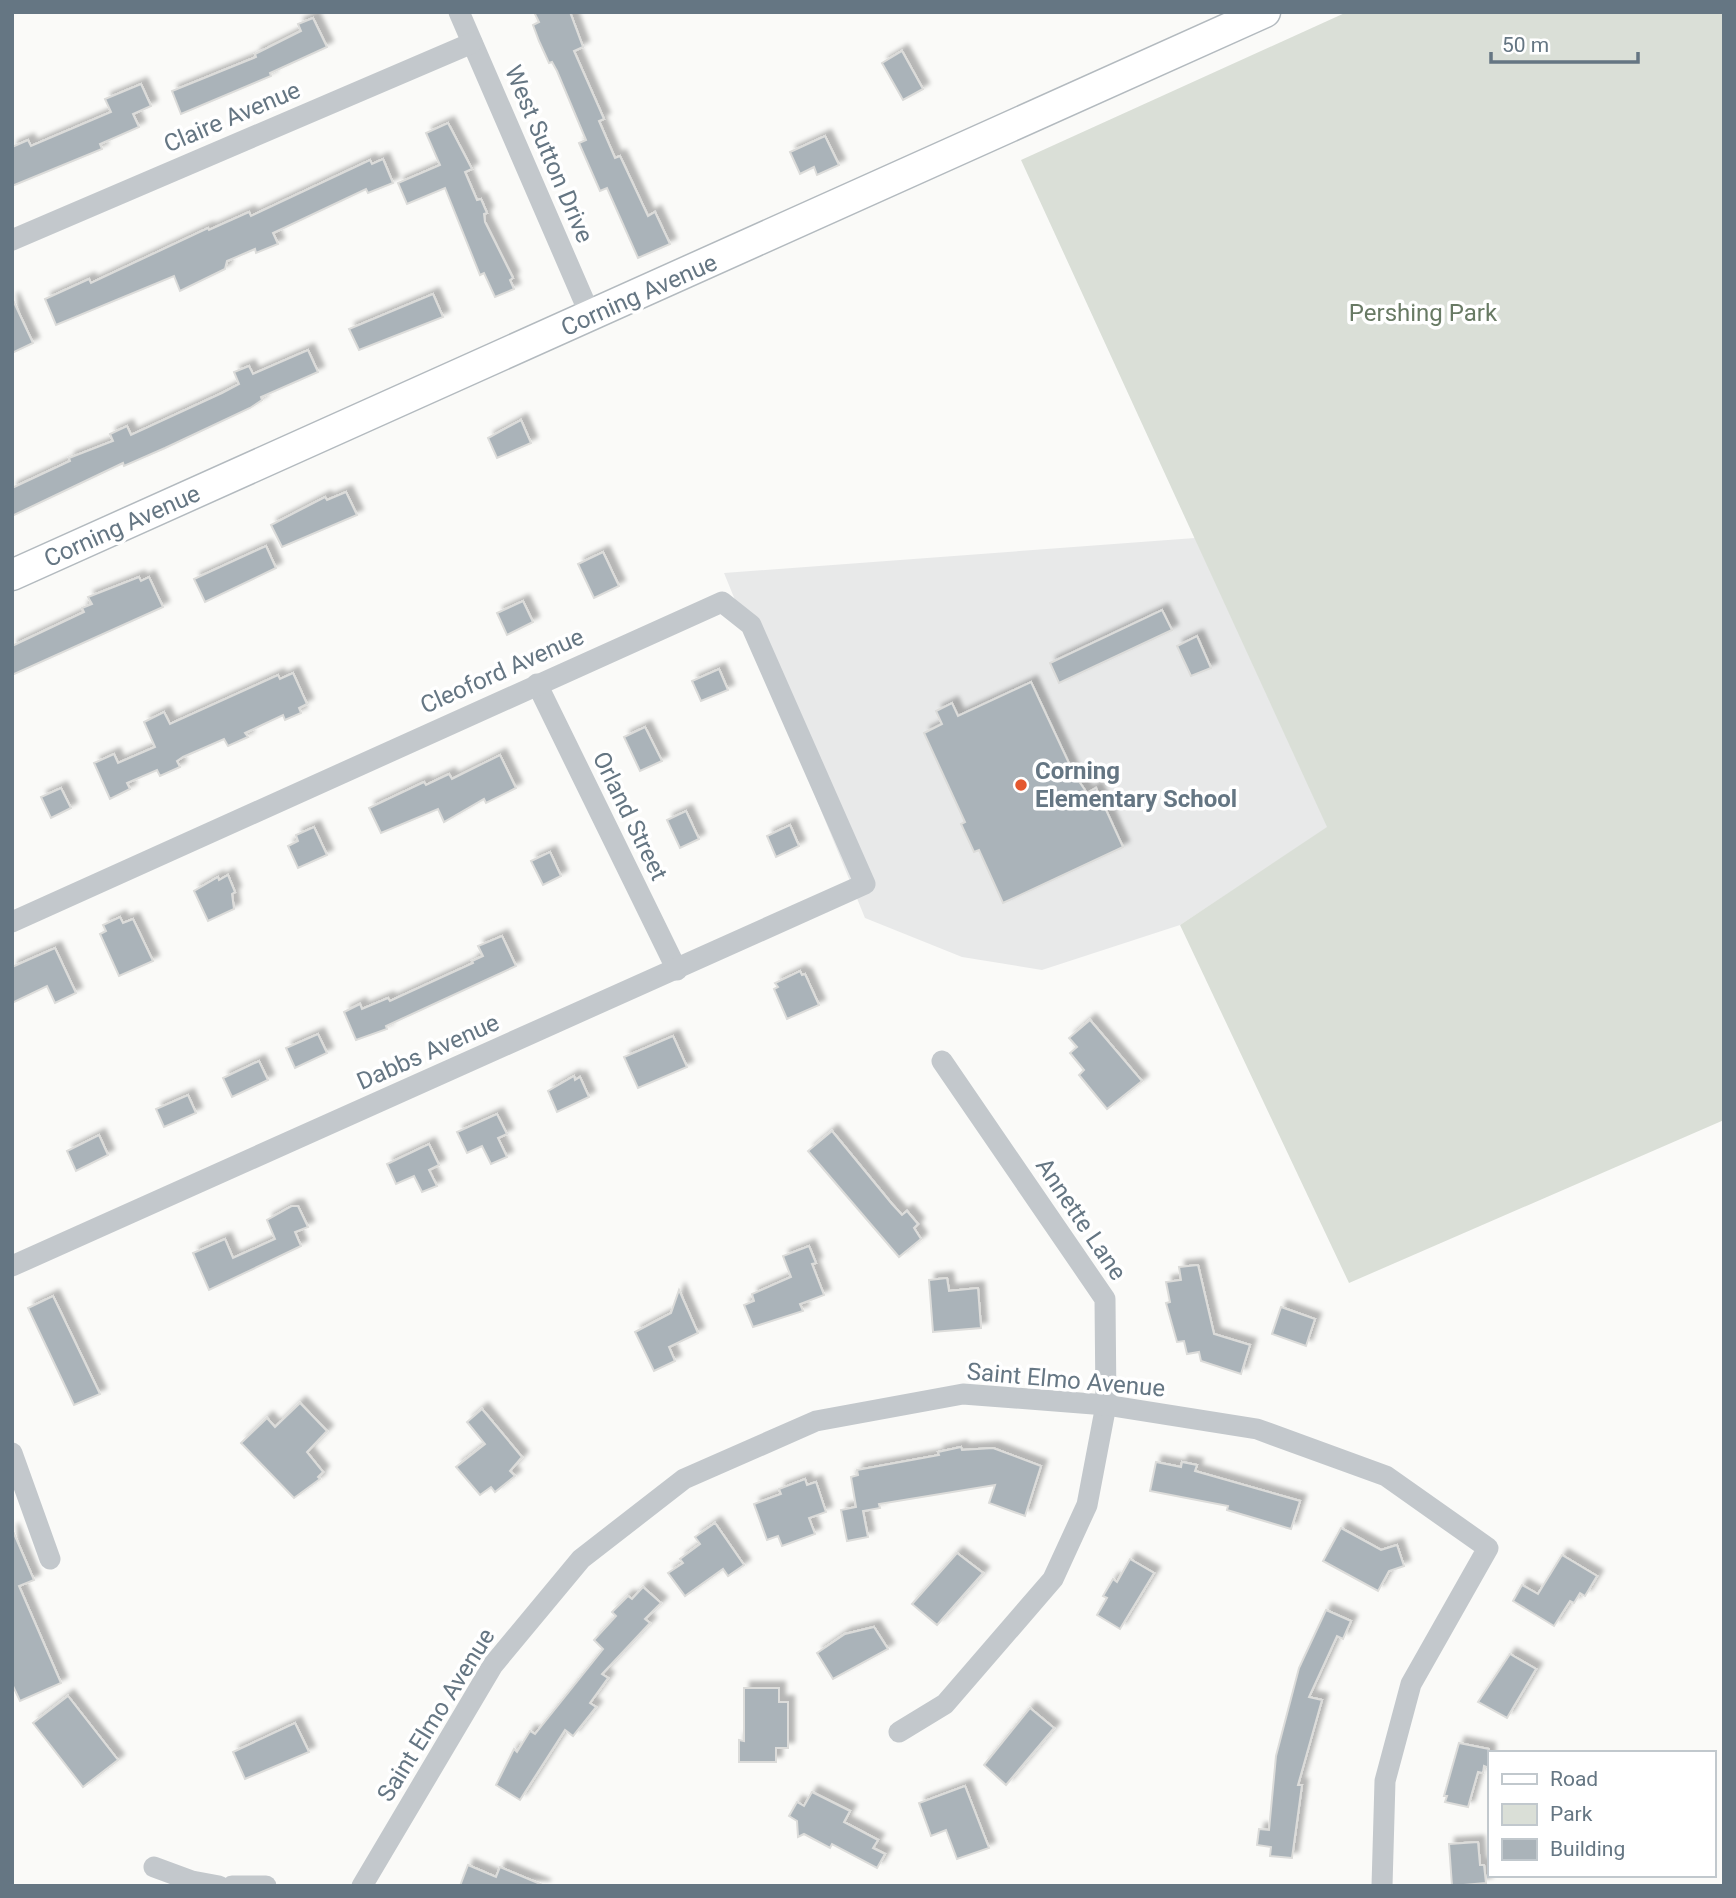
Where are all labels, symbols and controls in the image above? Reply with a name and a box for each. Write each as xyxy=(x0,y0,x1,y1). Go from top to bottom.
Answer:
scale bar xyxy=(1491,21,1638,65)
text: 50 m xyxy=(1502,33,1549,57)
street label: West Sutton Drive xyxy=(499,61,599,247)
street label: Claire Avenue xyxy=(160,76,304,158)
street label: Corning Avenue xyxy=(557,248,721,342)
park label: Pershing Park xyxy=(1349,299,1498,327)
street label: Corning Avenue xyxy=(40,479,204,573)
street label: Cleoford Avenue xyxy=(416,622,588,720)
street label: Orland Street xyxy=(587,747,673,885)
place label: Corning Elementary School xyxy=(1035,757,1237,813)
marker: Corning Elementary School xyxy=(1013,777,1029,793)
street label: Dabbs Avenue xyxy=(353,1008,503,1096)
street label: Annette Lane xyxy=(1030,1153,1132,1285)
street label: Saint Elmo Avenue xyxy=(966,1357,1166,1403)
street label: Saint Elmo Avenue xyxy=(371,1623,501,1807)
legend xyxy=(1488,1751,1715,1877)
text: Road xyxy=(1550,1767,1598,1791)
text: Park xyxy=(1550,1802,1593,1826)
text: Building xyxy=(1550,1837,1625,1861)

